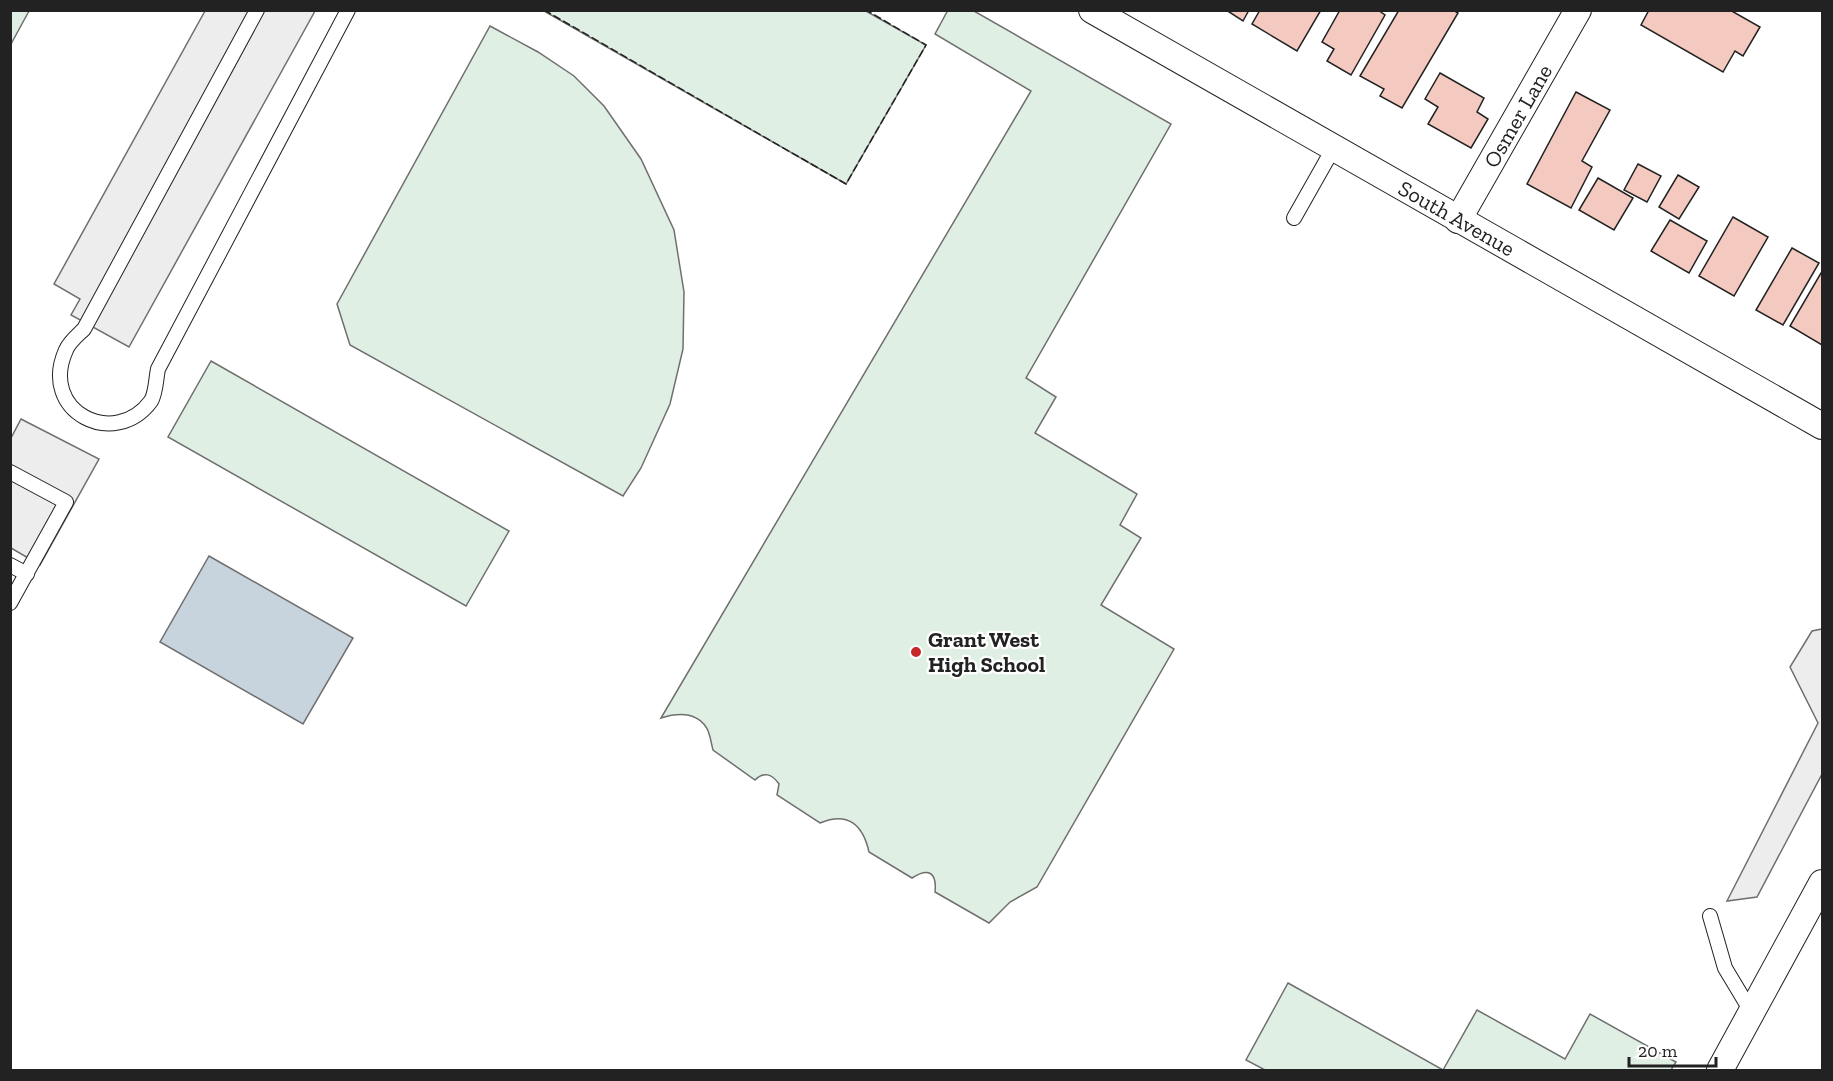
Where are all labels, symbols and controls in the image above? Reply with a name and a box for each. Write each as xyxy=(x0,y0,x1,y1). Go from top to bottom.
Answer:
street label: Osmer Lane xyxy=(1477,59,1558,172)
street label: South Avenue xyxy=(1394,174,1520,262)
place label: Grant West High School xyxy=(928,626,1045,678)
marker: Grant West High School xyxy=(909,645,923,659)
scale bar xyxy=(1629,1030,1716,1068)
text: 20 m xyxy=(1638,1040,1678,1062)

